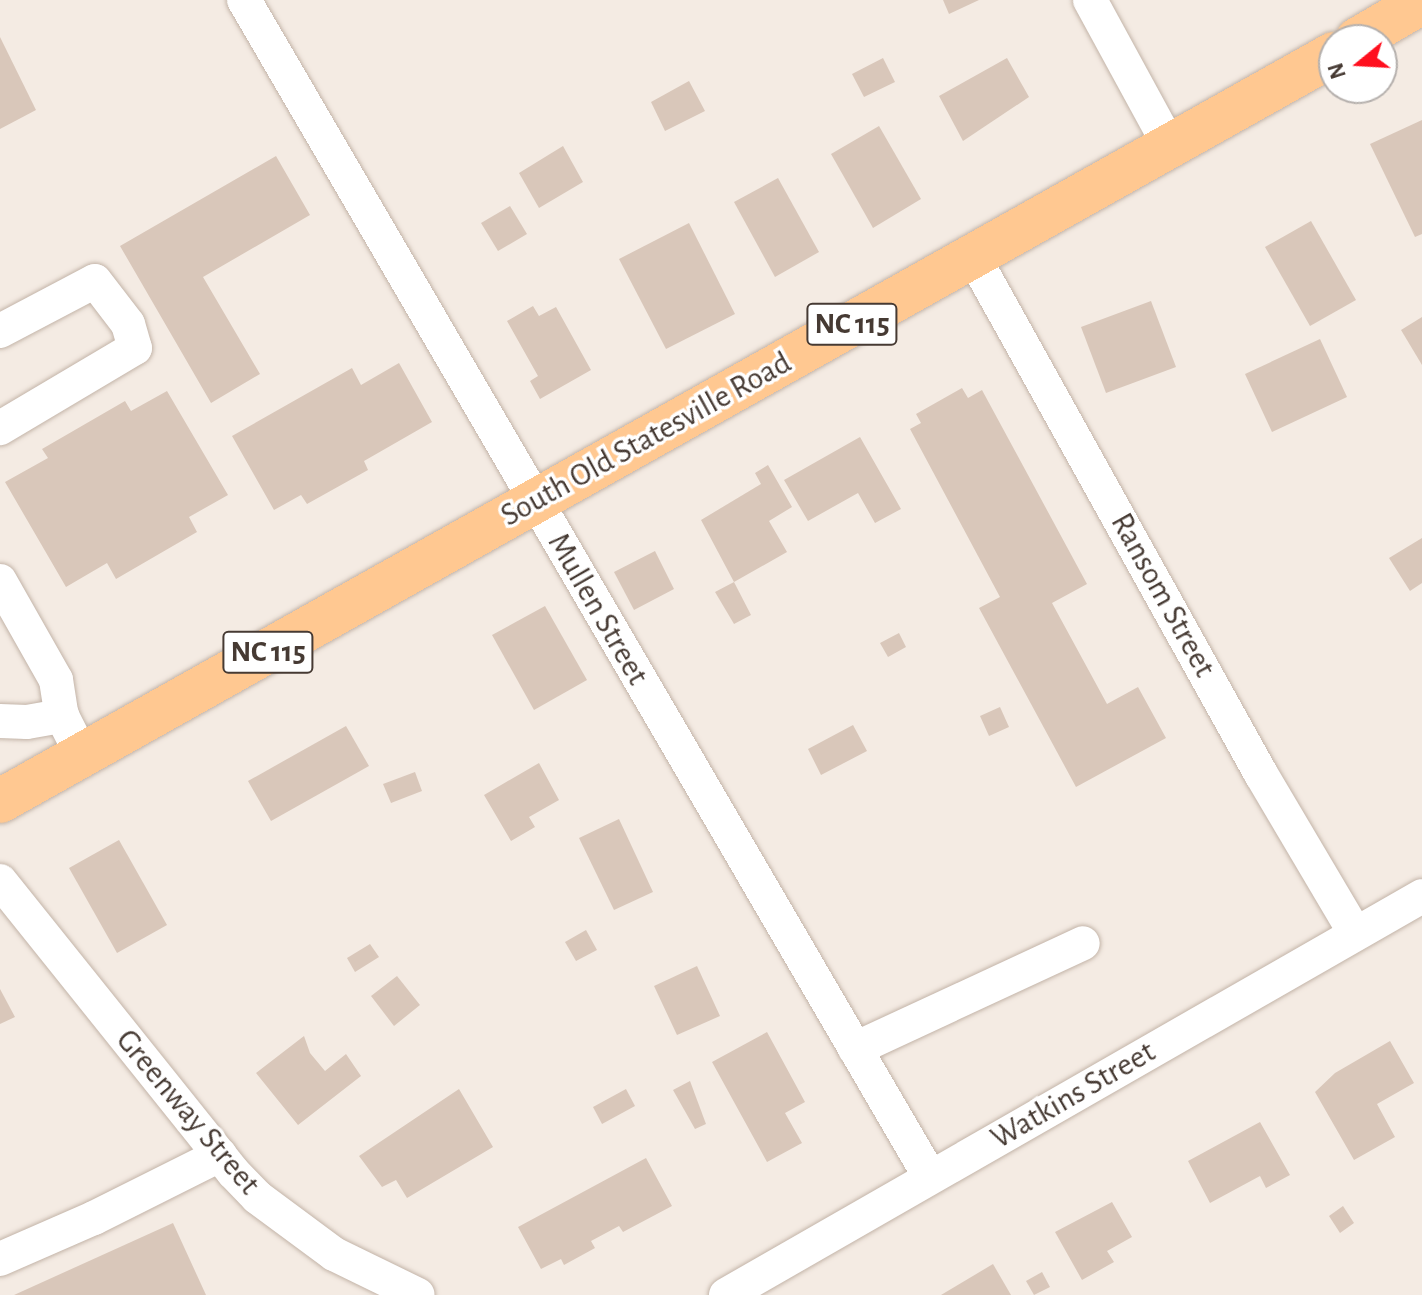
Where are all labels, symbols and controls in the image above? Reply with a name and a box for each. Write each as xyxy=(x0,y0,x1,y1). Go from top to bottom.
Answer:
north arrow xyxy=(1318,24,1398,104)
text: N xyxy=(1324,60,1350,81)
road number: NC 115 xyxy=(806,298,898,350)
street label: South Old Statesville Road xyxy=(494,343,798,535)
street label: Ransom Street xyxy=(1102,506,1224,684)
street label: Mullen Street xyxy=(539,526,657,692)
road number: NC 115 xyxy=(222,626,314,678)
street label: Greenway Street xyxy=(108,1022,268,1202)
street label: Watkins Street xyxy=(984,1033,1162,1157)

